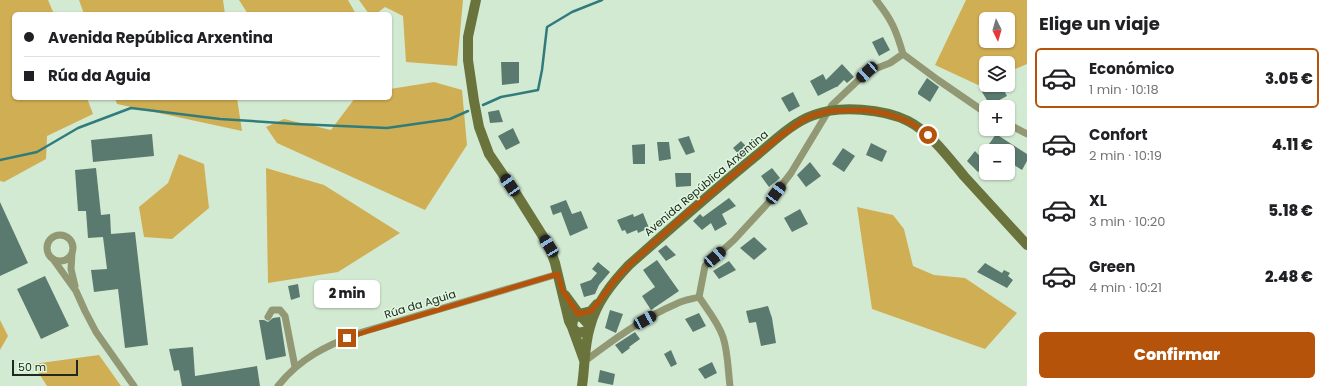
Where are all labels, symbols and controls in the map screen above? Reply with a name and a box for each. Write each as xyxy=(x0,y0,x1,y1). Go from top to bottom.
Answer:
text: Elige un viaje xyxy=(1039,11,1160,36)
north arrow xyxy=(979,12,1015,48)
map controls xyxy=(979,12,1015,180)
text: Avenida República Arxentina xyxy=(48,27,273,48)
button: layers xyxy=(979,56,1015,92)
text: Económico xyxy=(1089,58,1174,79)
car xyxy=(854,60,880,84)
icon: car xyxy=(1041,60,1077,96)
text: Rúa da Aguia xyxy=(48,65,151,86)
text: 3.05 € xyxy=(1265,68,1313,89)
text: 1 min · 10:18 xyxy=(1089,80,1159,99)
button: + xyxy=(979,100,1015,136)
text: Confort xyxy=(1089,124,1148,145)
street label: Avenida República Arxentina xyxy=(640,126,772,240)
route start xyxy=(919,126,937,144)
icon: car xyxy=(1041,126,1077,162)
text: 4.11 € xyxy=(1272,134,1313,155)
button: − xyxy=(979,144,1015,180)
text: 2 min · 10:19 xyxy=(1089,146,1162,165)
car xyxy=(498,172,522,198)
car xyxy=(764,180,788,206)
text: XL xyxy=(1089,190,1107,211)
icon: car xyxy=(1041,192,1077,228)
text: 5.18 € xyxy=(1268,200,1313,221)
text: 3 min · 10:20 xyxy=(1089,212,1165,231)
car xyxy=(538,233,560,259)
car xyxy=(702,245,728,269)
text: Green xyxy=(1089,256,1135,277)
icon: car xyxy=(1041,258,1077,294)
text: 2.48 € xyxy=(1265,266,1313,287)
text: 4 min · 10:21 xyxy=(1089,278,1162,297)
callout: 2 min xyxy=(314,280,380,308)
text: 2 min xyxy=(329,284,365,303)
street label: Rúa da Aguia xyxy=(382,286,458,322)
car xyxy=(632,309,658,331)
route end xyxy=(338,329,356,347)
button: Confirmar xyxy=(1039,332,1315,378)
scale bar xyxy=(12,358,78,377)
text: 50 m xyxy=(18,359,46,375)

